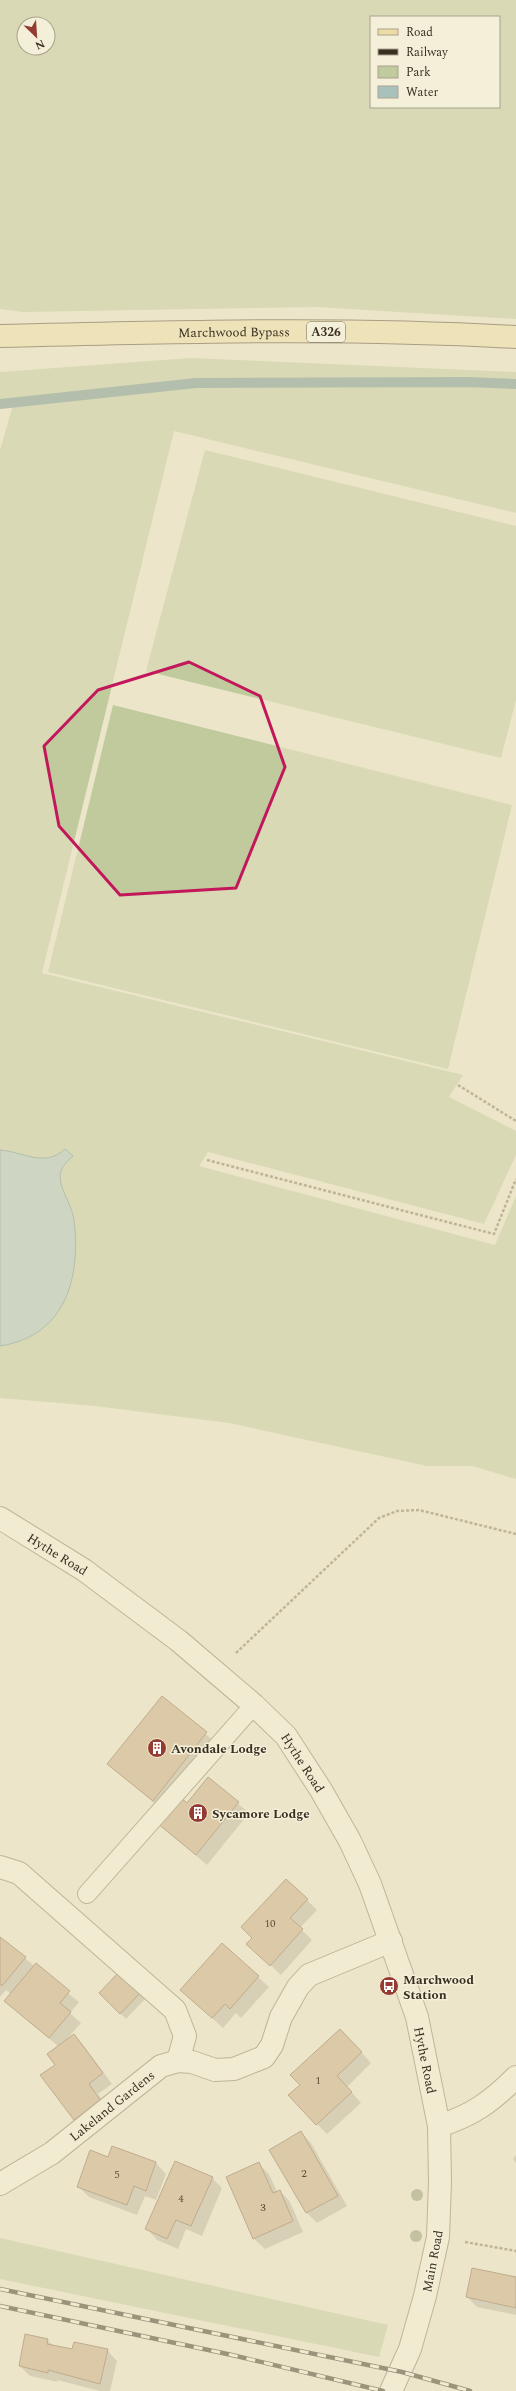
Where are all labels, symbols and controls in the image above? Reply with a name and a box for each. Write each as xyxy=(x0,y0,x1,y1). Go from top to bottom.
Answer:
north arrow xyxy=(16,16,56,56)
legend xyxy=(370,16,500,108)
text: Road xyxy=(406,23,433,42)
text: N xyxy=(32,35,48,54)
text: Railway xyxy=(406,43,449,62)
text: Park xyxy=(406,63,431,82)
text: Water xyxy=(406,83,438,102)
street label: Marchwood Bypass xyxy=(178,322,290,343)
road number: A326 xyxy=(307,322,345,342)
street label: Hythe Road xyxy=(23,1528,91,1581)
street label: Hythe Road xyxy=(275,1729,329,1797)
building icon: Avondale Lodge xyxy=(146,1737,168,1759)
place label: Avondale Lodge xyxy=(171,1739,267,1759)
building icon: Sycamore Lodge xyxy=(187,1802,209,1824)
place label: Sycamore Lodge xyxy=(212,1804,310,1824)
house number: 10 xyxy=(265,1915,276,1932)
place label: Marchwood Station xyxy=(403,1970,474,2005)
bus stop icon: Marchwood Station xyxy=(378,1975,400,1997)
street label: Hythe Road xyxy=(408,2025,441,2096)
street label: Lakeland Gardens xyxy=(65,2066,159,2146)
house number: 1 xyxy=(315,2072,321,2089)
house number: 2 xyxy=(301,2165,307,2182)
house number: 5 xyxy=(114,2166,120,2183)
house number: 4 xyxy=(178,2190,184,2207)
house number: 3 xyxy=(260,2199,266,2216)
street label: Main Road xyxy=(417,2228,449,2294)

